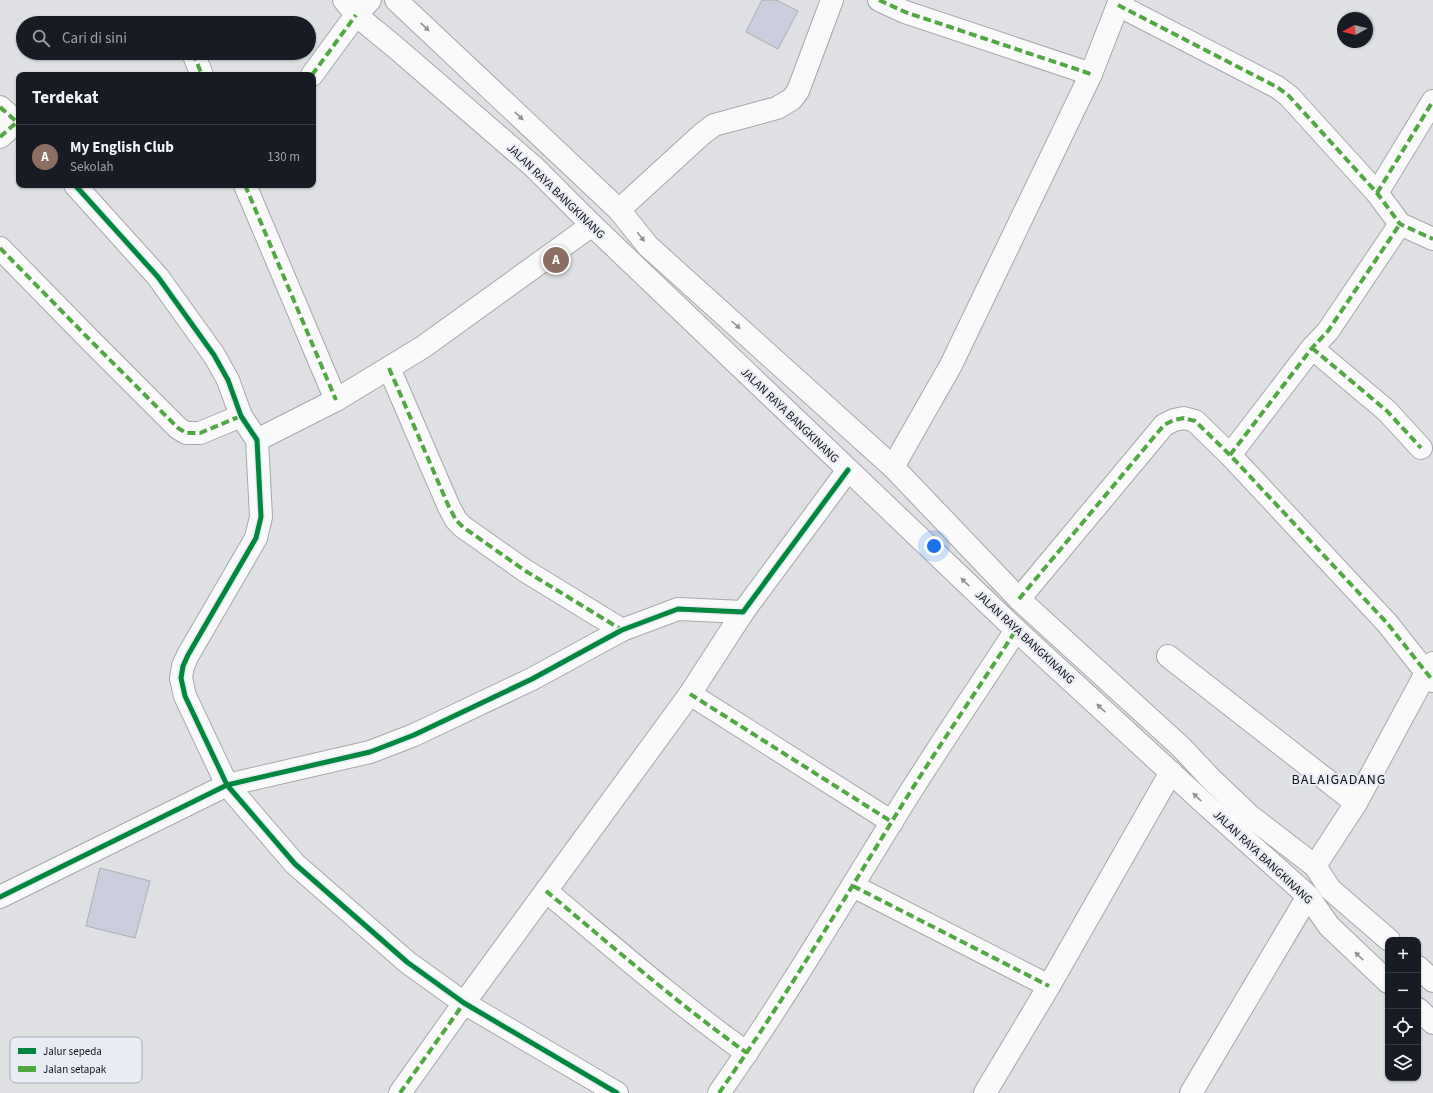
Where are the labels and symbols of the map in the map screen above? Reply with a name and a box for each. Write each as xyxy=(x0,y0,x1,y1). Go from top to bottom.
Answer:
north arrow xyxy=(1337,12,1373,48)
one-way arrow xyxy=(420,22,430,32)
one-way arrow xyxy=(514,111,524,121)
street label: JALAN RAYA BANGKINANG xyxy=(503,140,609,243)
one-way arrow xyxy=(637,232,645,243)
pin: A xyxy=(543,245,569,275)
one-way arrow xyxy=(731,321,741,330)
street label: JALAN RAYA BANGKINANG xyxy=(737,364,843,467)
your location xyxy=(924,536,944,556)
one-way arrow xyxy=(960,577,970,586)
street label: JALAN RAYA BANGKINANG xyxy=(971,587,1078,688)
one-way arrow xyxy=(1096,704,1107,713)
district label: BALAIGADANG xyxy=(1292,770,1386,790)
one-way arrow xyxy=(1192,792,1202,801)
street label: JALAN RAYA BANGKINANG xyxy=(1209,807,1316,908)
one-way arrow xyxy=(1354,951,1364,960)
legend xyxy=(10,1037,142,1083)
text: Jalur sepeda xyxy=(43,1044,102,1059)
text: Jalan setapak xyxy=(43,1062,107,1077)

